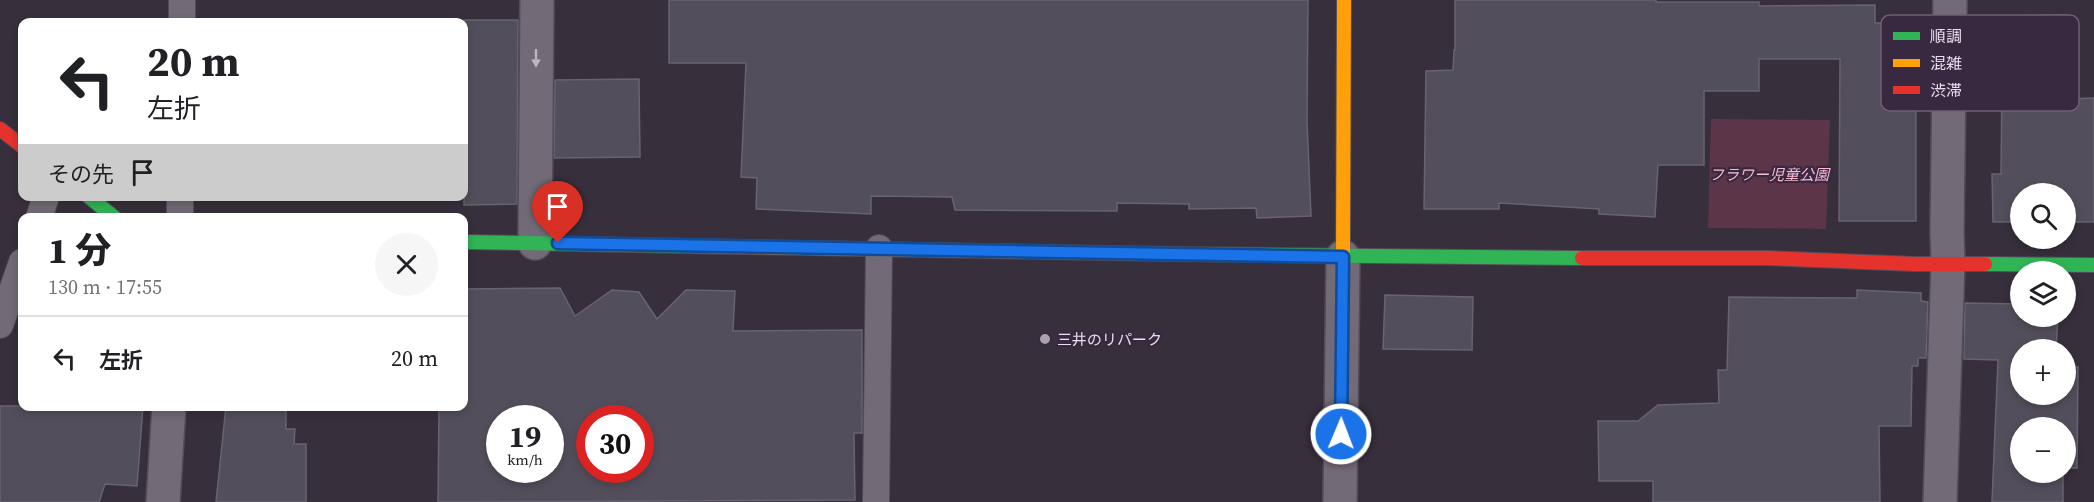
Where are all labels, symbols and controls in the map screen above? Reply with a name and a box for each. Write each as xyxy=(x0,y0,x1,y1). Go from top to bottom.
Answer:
legend xyxy=(1881,15,2079,111)
text: 順調 xyxy=(1930,25,1962,47)
text: 20 m xyxy=(147,32,240,90)
icon: left xyxy=(48,42,126,120)
one-way arrow xyxy=(531,49,541,68)
text: 混雑 xyxy=(1930,52,1962,74)
text: 渋滞 xyxy=(1930,79,1962,101)
text: 左折 xyxy=(147,90,201,127)
icon: arrive xyxy=(126,156,159,189)
text: その先 xyxy=(48,159,114,189)
park label: フラワー児童公園 xyxy=(1709,164,1831,185)
pin xyxy=(532,181,583,243)
map controls xyxy=(2010,183,2076,483)
button: search xyxy=(2010,183,2076,249)
icon: arrive xyxy=(541,190,574,223)
text: 1 分 xyxy=(48,226,111,275)
button: close xyxy=(375,233,438,296)
button: layers xyxy=(2010,261,2076,327)
text: 130 m · 17:55 xyxy=(48,273,162,301)
place label: 三井のリパーク xyxy=(1057,329,1162,350)
marker: 三井のリパーク xyxy=(1038,332,1052,346)
button: + xyxy=(2010,339,2076,405)
icon: left xyxy=(48,342,81,375)
text: 20 m xyxy=(391,343,438,373)
text: 左折 xyxy=(99,345,143,375)
position arrow xyxy=(1309,402,1373,466)
speed limit sign: 30 xyxy=(576,405,654,483)
text: 19 xyxy=(509,416,541,457)
button: − xyxy=(2010,417,2076,483)
text: km/h xyxy=(507,449,543,470)

